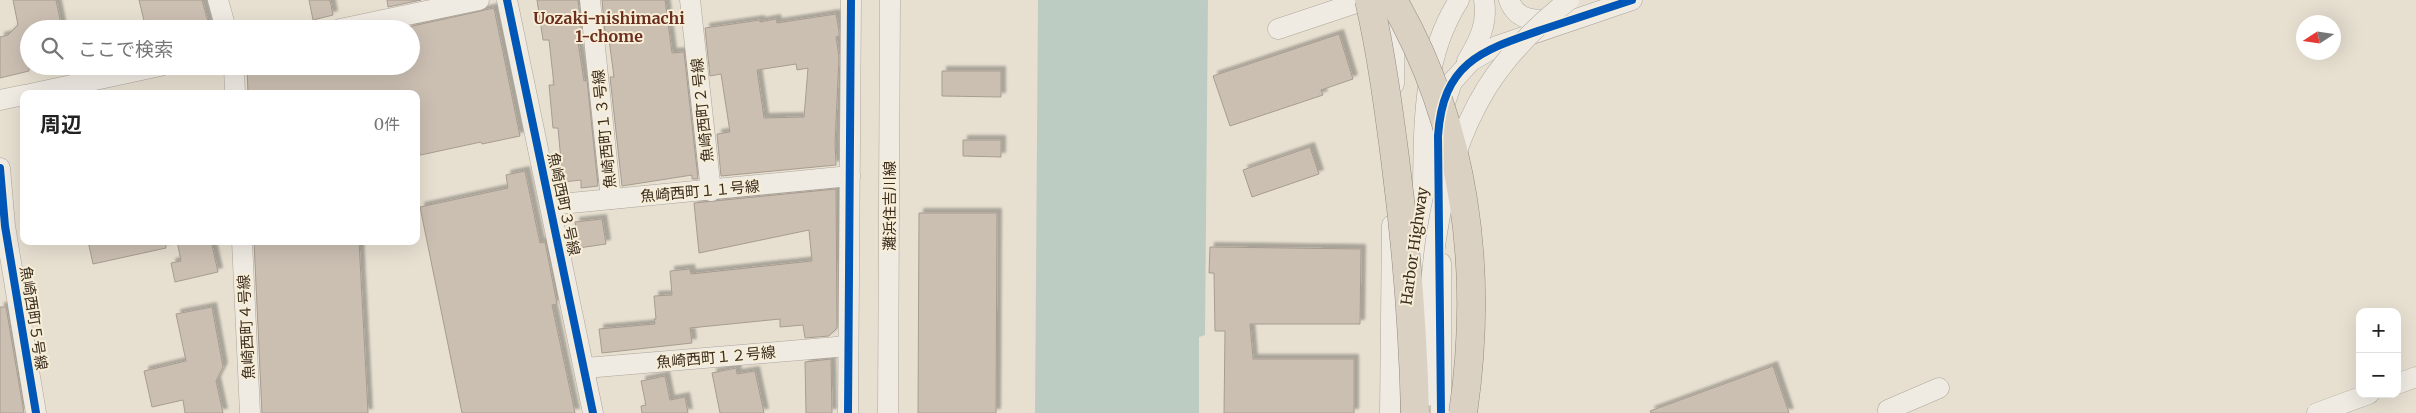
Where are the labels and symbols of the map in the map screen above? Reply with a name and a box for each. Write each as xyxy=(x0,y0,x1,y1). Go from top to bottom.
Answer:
district label: Uozaki-nishimachi 1-chome xyxy=(533,8,685,46)
north arrow xyxy=(2296,15,2341,60)
street label: 魚崎西町２号線 xyxy=(687,57,717,163)
street label: 魚崎西町１３号線 xyxy=(588,68,620,190)
street label: 魚崎西町３号線 xyxy=(544,151,584,257)
street label: 灘浜住吉川線 xyxy=(880,161,899,251)
street label: 魚崎西町１１号線 xyxy=(639,176,761,206)
street label: Harbor Highway xyxy=(1396,185,1432,306)
street label: 魚崎西町５号線 xyxy=(16,265,52,371)
street label: 魚崎西町４号線 xyxy=(234,274,258,380)
street label: 魚崎西町１２号線 xyxy=(655,342,777,372)

